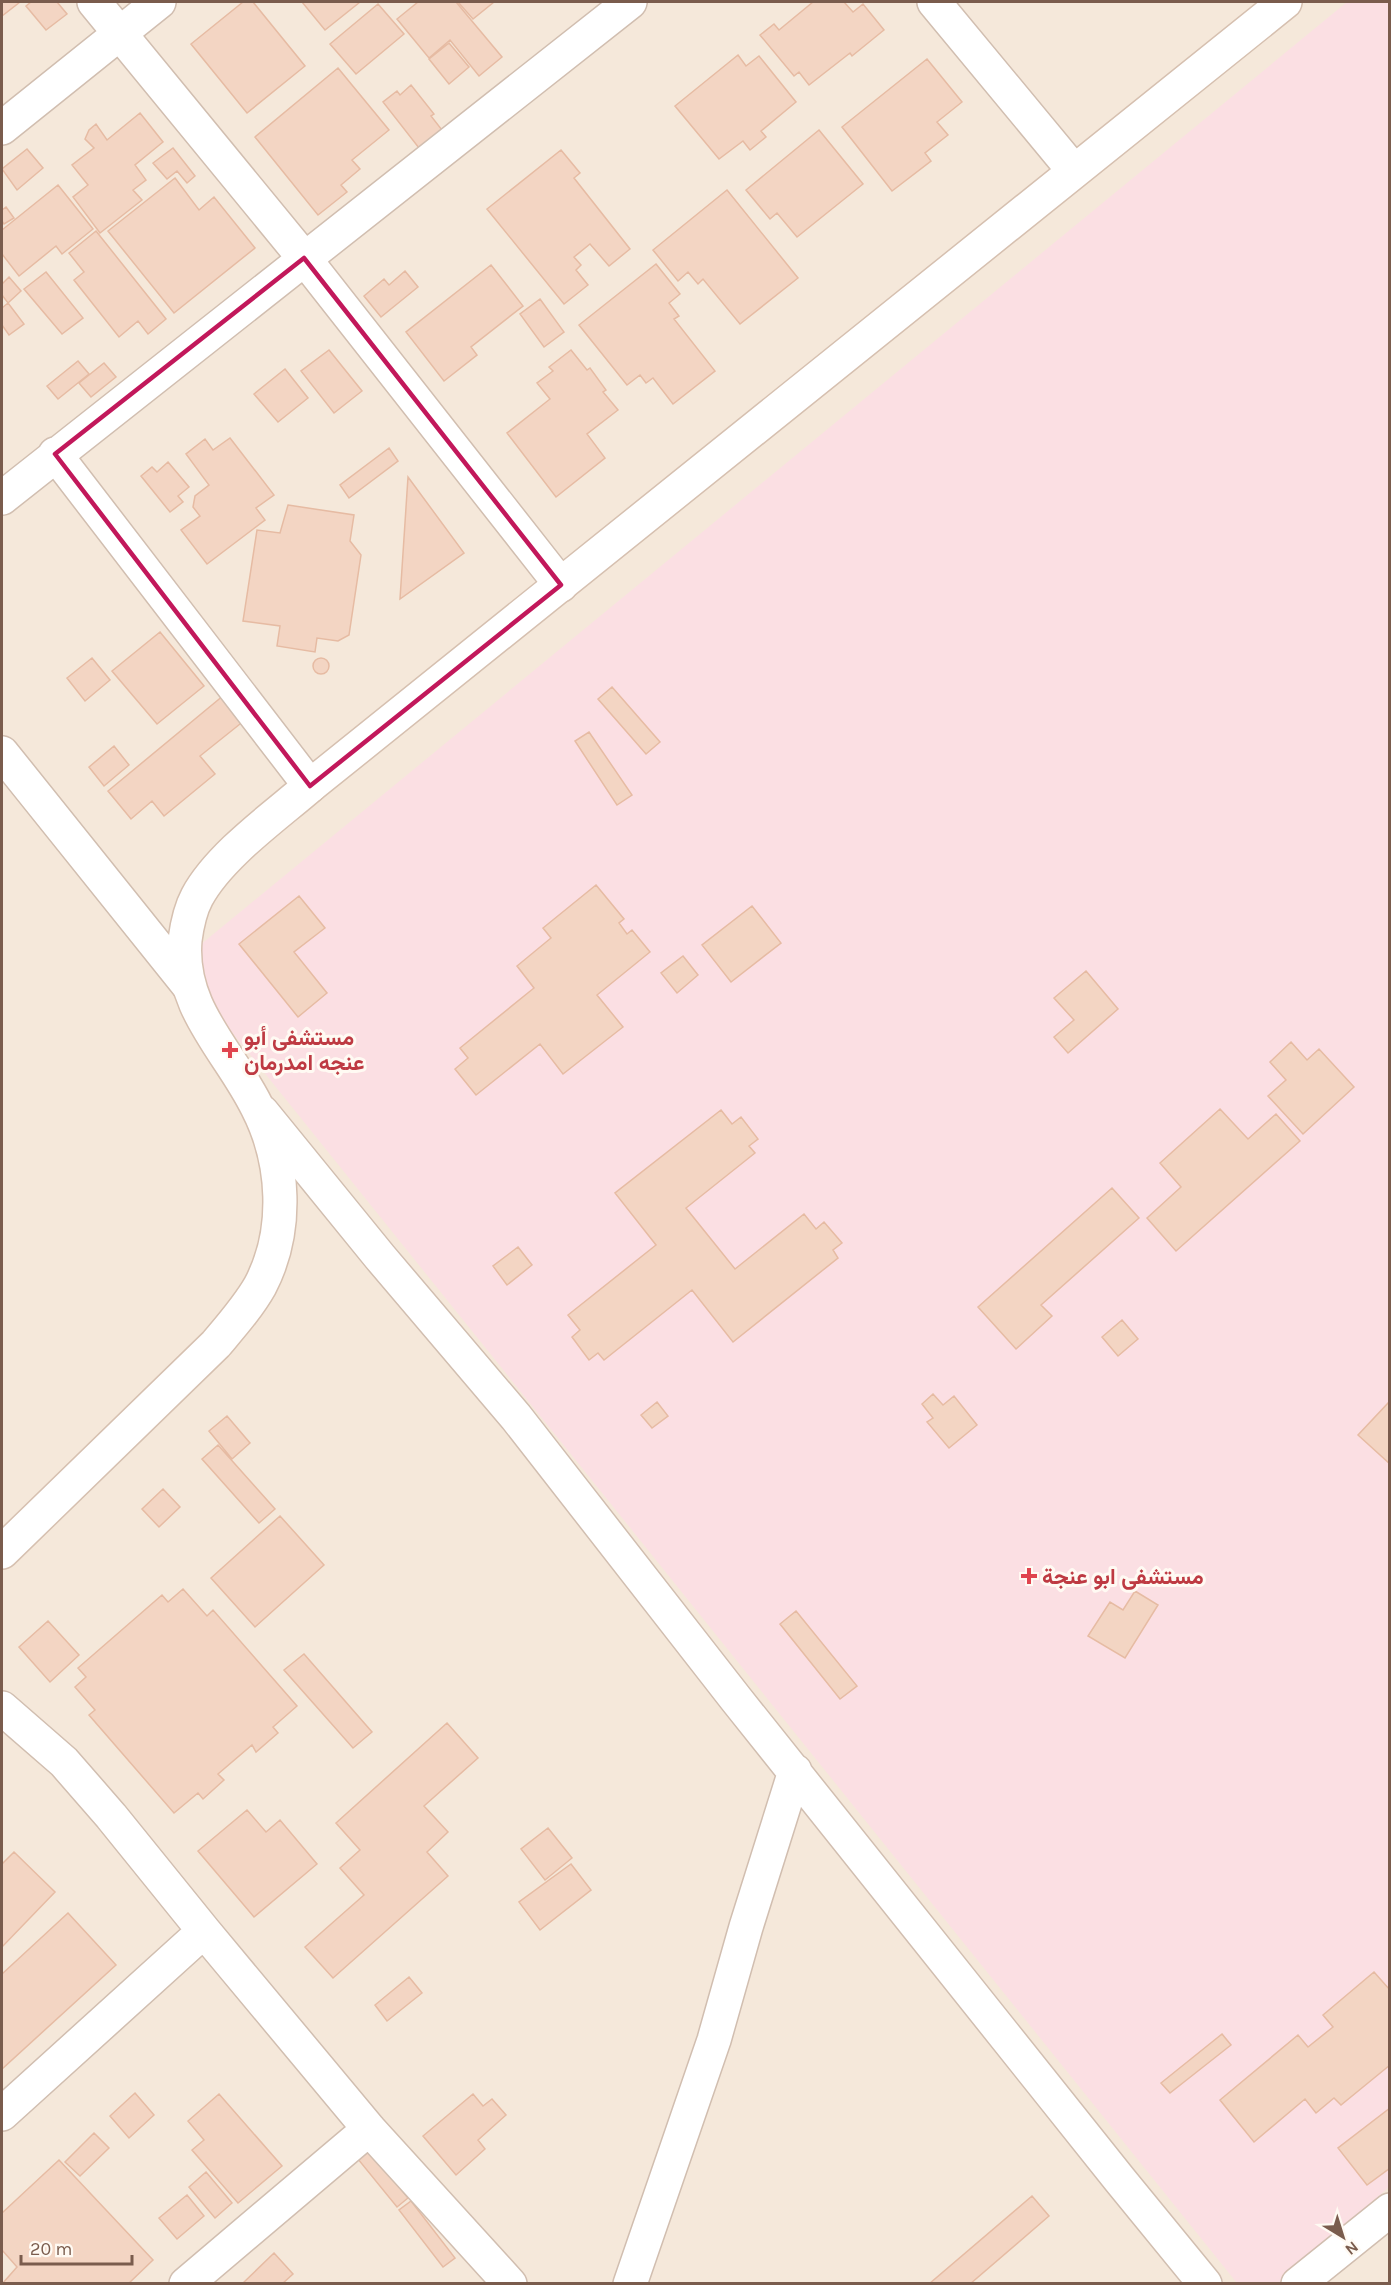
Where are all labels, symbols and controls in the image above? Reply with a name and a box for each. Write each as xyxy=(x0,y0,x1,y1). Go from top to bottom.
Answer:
place label: مستشفى أبو عنجه امدرمان xyxy=(244,1025,365,1076)
marker: مستشفى أبو عنجه امدرمان xyxy=(221,1041,239,1059)
place label: مستشفى ابو عنجة xyxy=(1042,1564,1204,1590)
marker: مستشفى ابو عنجة xyxy=(1020,1567,1038,1585)
north arrow xyxy=(1313,2207,1373,2267)
scale bar xyxy=(21,2228,132,2266)
text: N xyxy=(1342,2237,1362,2259)
text: 20 m xyxy=(30,2238,72,2260)

